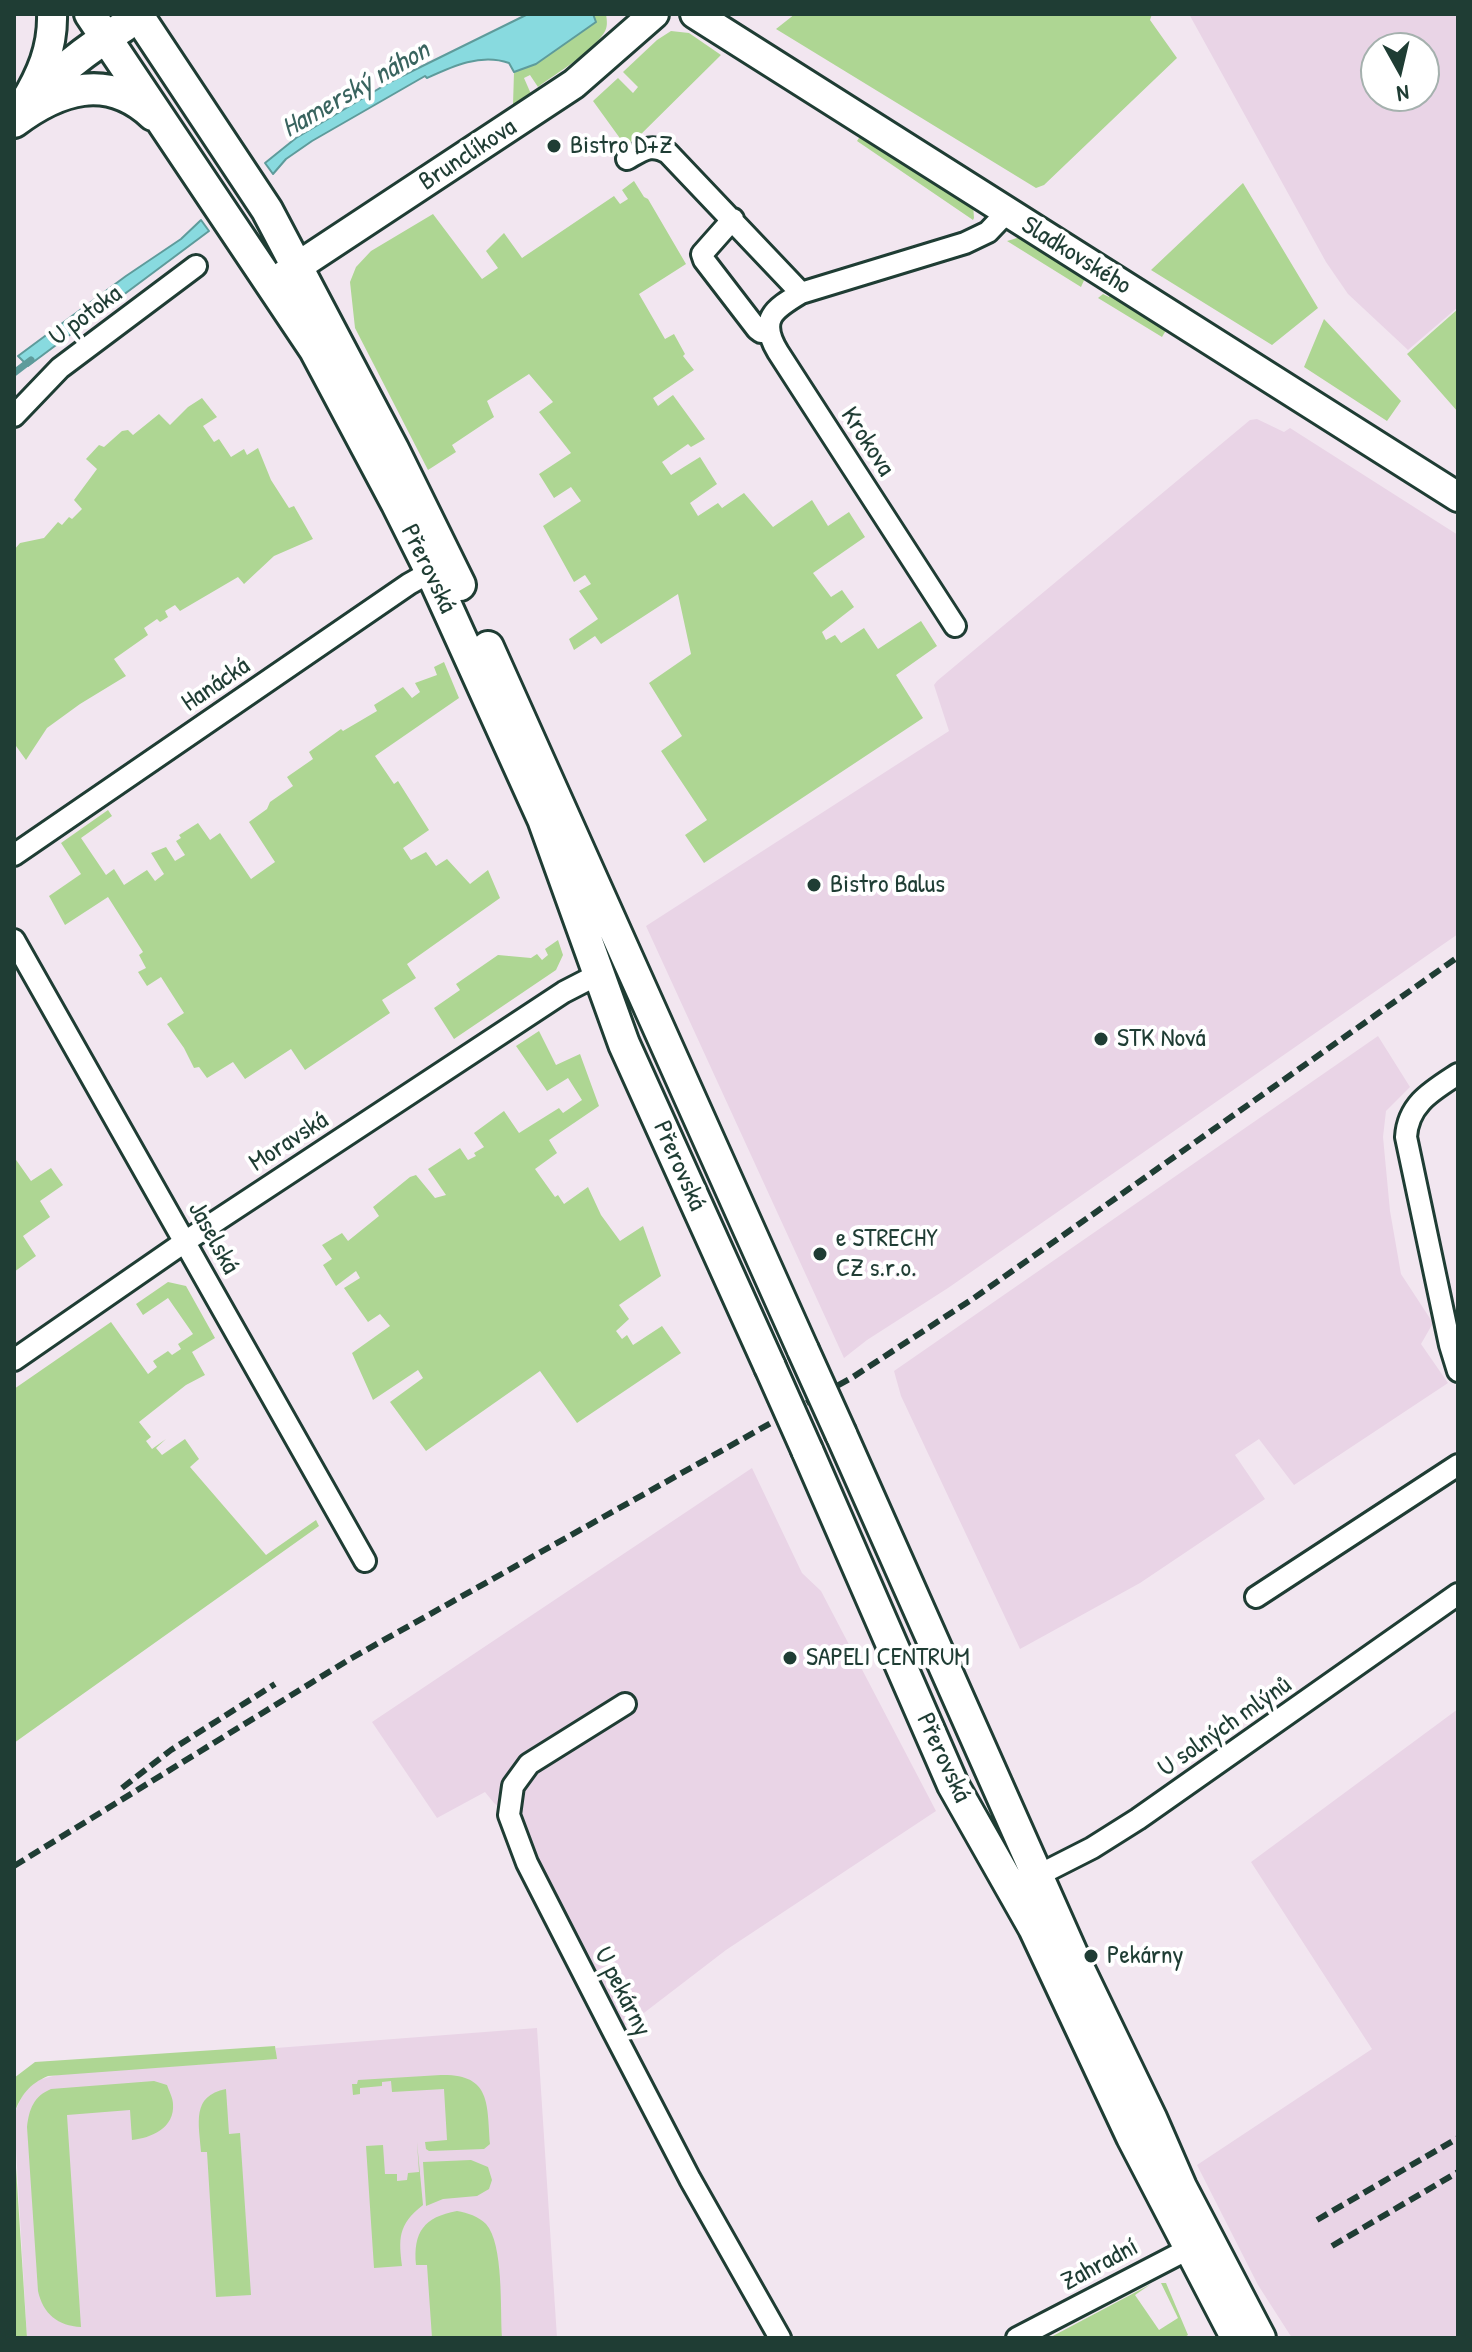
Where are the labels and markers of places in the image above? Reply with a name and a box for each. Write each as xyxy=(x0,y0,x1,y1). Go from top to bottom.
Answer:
place label: Bistro D+Z xyxy=(570,130,672,162)
marker: Bistro D+Z xyxy=(545,137,563,155)
place label: Bistro Balus xyxy=(830,869,945,901)
marker: Bistro Balus xyxy=(805,876,823,894)
place label: STK Nová xyxy=(1117,1023,1206,1055)
marker: STK Nová xyxy=(1092,1030,1110,1048)
place label: e STRECHY CZ s.r.o. xyxy=(836,1223,938,1284)
marker: e STRECHY CZ s.r.o. xyxy=(811,1245,829,1263)
place label: SAPELI CENTRUM xyxy=(806,1642,970,1674)
marker: SAPELI CENTRUM xyxy=(781,1649,799,1667)
place label: Pekárny xyxy=(1107,1940,1184,1972)
marker: Pekárny xyxy=(1082,1947,1100,1965)

